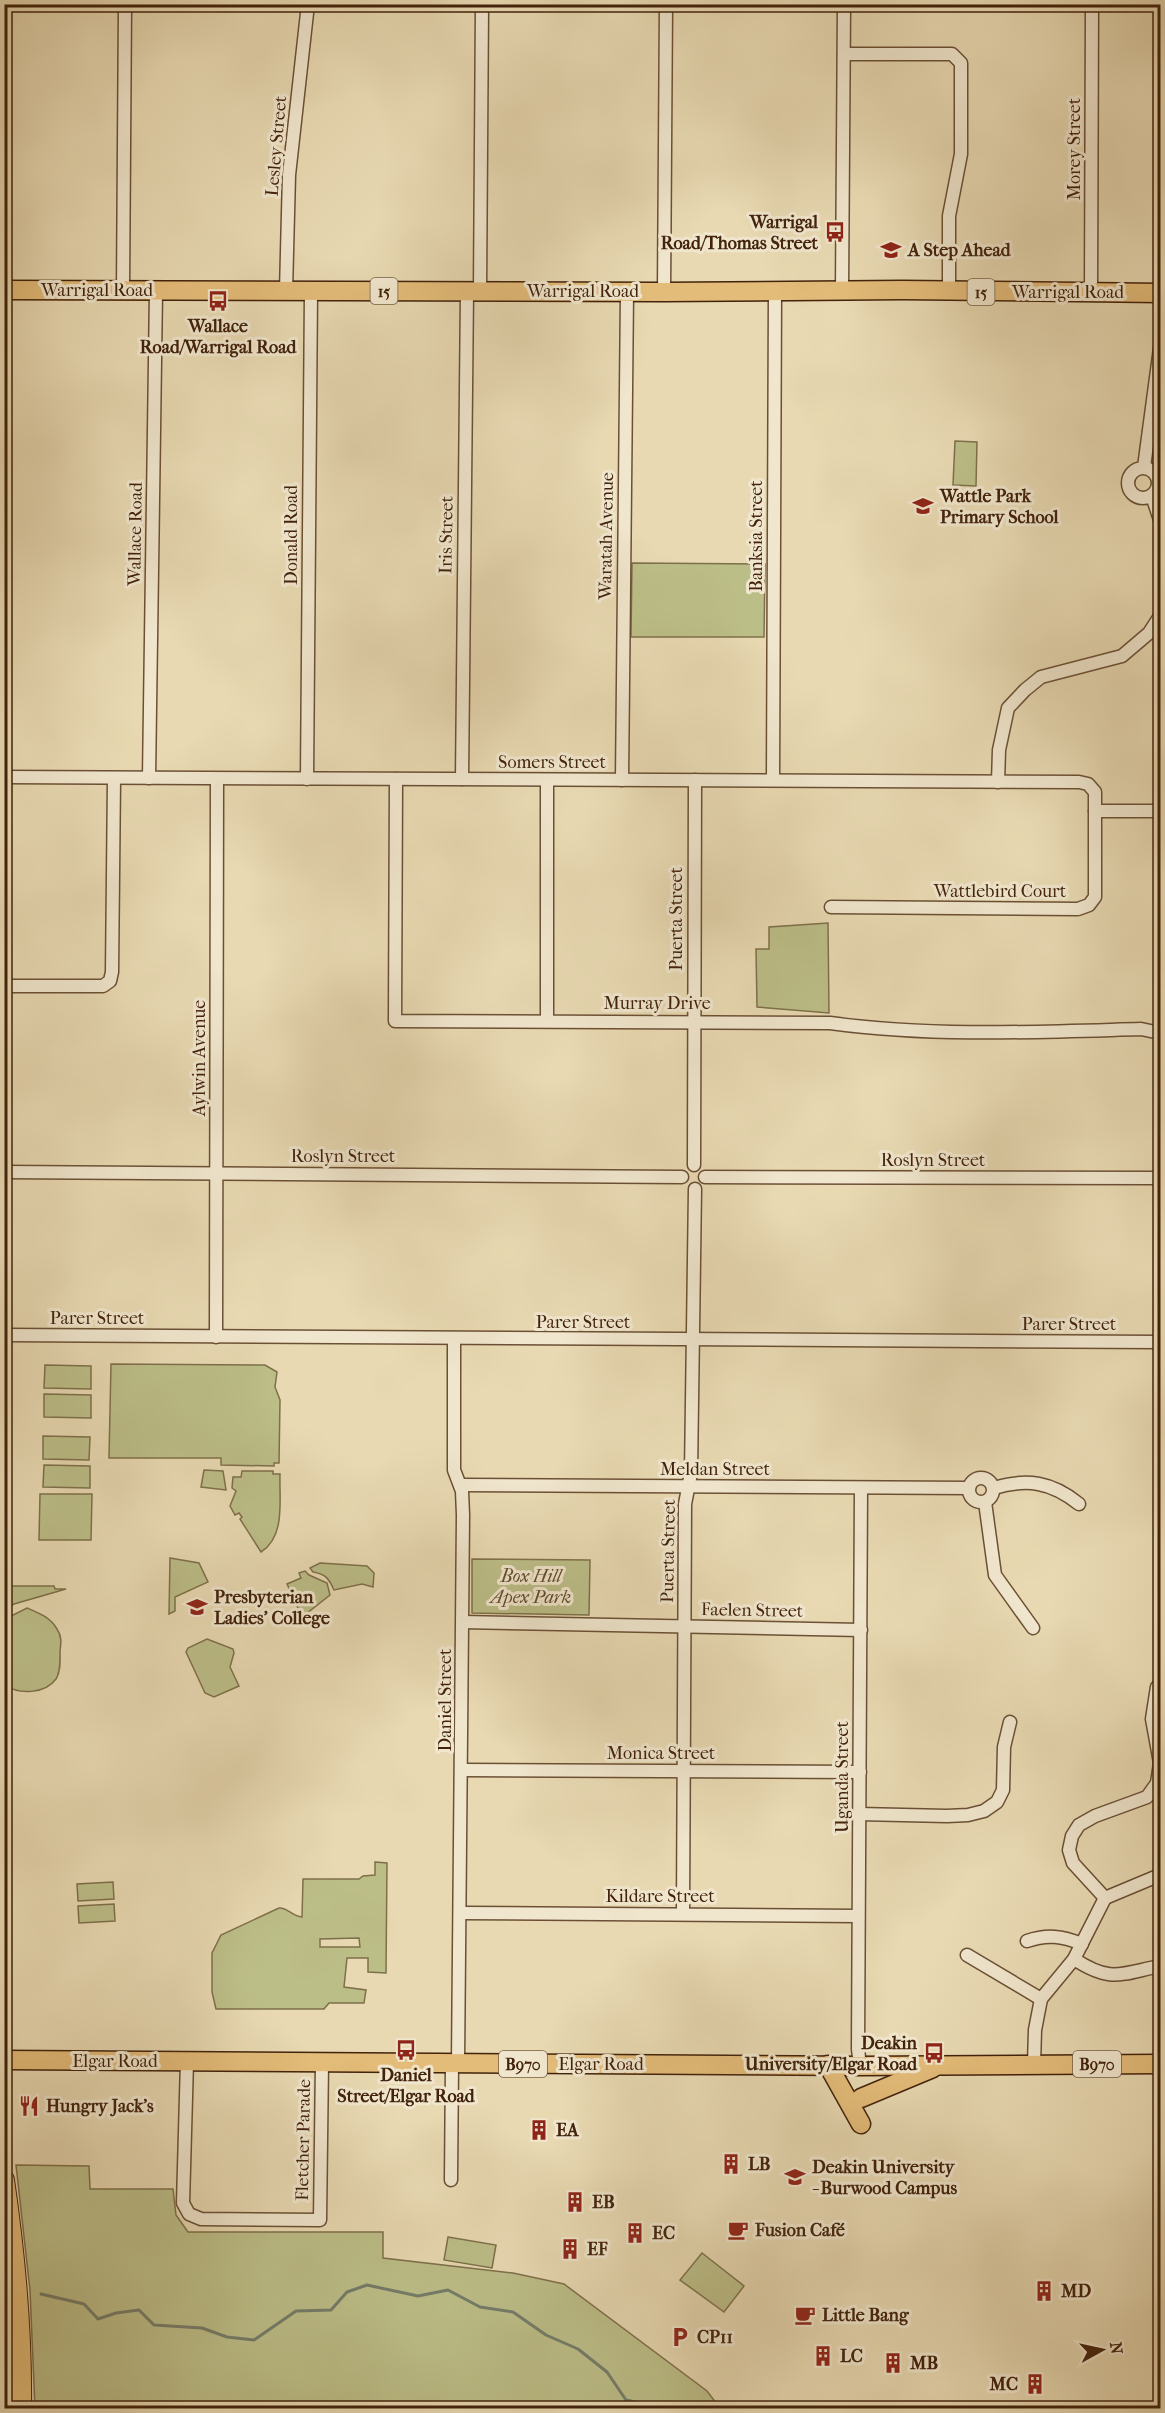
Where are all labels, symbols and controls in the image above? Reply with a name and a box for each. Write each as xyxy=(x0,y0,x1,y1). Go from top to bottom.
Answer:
street label: Lesley Street xyxy=(262,94,291,197)
street label: Morey Street xyxy=(1064,97,1085,200)
place label: Warrigal Road/Thomas Street xyxy=(661,212,819,254)
bus stop icon: Warrigal Road/Thomas Street xyxy=(823,220,847,244)
school or university icon: A Step Ahead xyxy=(879,238,903,262)
place label: A Step Ahead xyxy=(907,240,1012,261)
road number: 15 xyxy=(370,278,398,304)
road number: 15 xyxy=(968,279,994,305)
street label: Warrigal Road xyxy=(40,280,153,301)
street label: Warrigal Road xyxy=(526,281,639,302)
street label: Warrigal Road xyxy=(1011,282,1124,303)
bus stop icon: Wallace Road/Warrigal Road xyxy=(206,289,230,313)
place label: Wallace Road/Warrigal Road xyxy=(140,316,298,358)
street label: Waratah Avenue xyxy=(595,472,618,601)
street label: Banksia Street xyxy=(746,480,767,592)
street label: Wallace Road xyxy=(124,482,147,587)
street label: Donald Road xyxy=(281,485,302,585)
place label: Wattle Park Primary School xyxy=(939,486,1060,528)
school or university icon: Wattle Park Primary School xyxy=(911,494,935,518)
street label: Iris Street xyxy=(435,495,458,574)
street label: Somers Street xyxy=(498,752,606,773)
street label: Puerta Street xyxy=(666,867,687,971)
street label: Wattlebird Court xyxy=(933,881,1067,902)
street label: Murray Drive xyxy=(603,993,711,1014)
street label: Aylwin Avenue xyxy=(189,1000,210,1117)
street label: Roslyn Street xyxy=(291,1146,396,1167)
street label: Roslyn Street xyxy=(881,1150,986,1171)
street label: Parer Street xyxy=(50,1308,145,1329)
street label: Parer Street xyxy=(536,1312,631,1333)
street label: Parer Street xyxy=(1022,1314,1117,1335)
street label: Meldan Street xyxy=(660,1459,771,1480)
street label: Puerta Street xyxy=(657,1498,680,1603)
park label: Box Hill Apex Park xyxy=(489,1566,571,1608)
place label: Presbyterian Ladies' College xyxy=(214,1587,330,1629)
school or university icon: Presbyterian Ladies' College xyxy=(185,1595,209,1619)
street label: Faelen Street xyxy=(701,1599,804,1622)
street label: Daniel Street xyxy=(435,1648,456,1751)
street label: Uganda Street xyxy=(832,1721,853,1833)
street label: Monica Street xyxy=(607,1743,716,1764)
street label: Kildare Street xyxy=(605,1886,715,1907)
place label: Deakin University/Elgar Road xyxy=(744,2033,918,2075)
bus stop icon: Daniel Street/Elgar Road xyxy=(394,2038,418,2062)
bus stop icon: Deakin University/Elgar Road xyxy=(922,2041,946,2065)
street label: Elgar Road xyxy=(72,2051,158,2072)
road number: B970 xyxy=(499,2051,547,2077)
road number: B970 xyxy=(1073,2051,1121,2077)
street label: Elgar Road xyxy=(558,2054,644,2075)
place label: Daniel Street/Elgar Road xyxy=(337,2065,476,2107)
street label: Fletcher Parade xyxy=(292,2079,315,2201)
restaurant icon: Hungry Jack's xyxy=(17,2094,41,2118)
place label: Hungry Jack's xyxy=(46,2096,154,2117)
building icon: EA xyxy=(527,2118,551,2142)
place label: EA xyxy=(556,2120,580,2141)
building icon: LB xyxy=(719,2152,743,2176)
place label: LB xyxy=(748,2154,771,2175)
place label: Deakin University - Burwood Campus xyxy=(812,2157,957,2199)
school or university icon: Deakin University - Burwood Campus xyxy=(783,2165,807,2189)
building icon: EB xyxy=(563,2190,587,2214)
place label: EB xyxy=(592,2192,615,2213)
cafe icon: Fusion Café xyxy=(726,2218,750,2242)
place label: Fusion Café xyxy=(754,2220,845,2241)
building icon: EC xyxy=(623,2221,647,2245)
place label: EC xyxy=(652,2223,675,2244)
building icon: EF xyxy=(558,2237,582,2261)
place label: EF xyxy=(587,2239,608,2260)
building icon: MD xyxy=(1032,2279,1056,2303)
place label: MD xyxy=(1060,2281,1091,2302)
cafe icon: Little Bang xyxy=(793,2303,817,2327)
place label: Little Bang xyxy=(822,2305,910,2326)
north arrow xyxy=(1072,2320,1132,2380)
parking icon: CP11 xyxy=(668,2325,692,2349)
place label: CP11 xyxy=(697,2327,733,2348)
text: N xyxy=(1106,2341,1127,2356)
building icon: LC xyxy=(811,2344,835,2368)
place label: LC xyxy=(840,2346,863,2367)
building icon: MB xyxy=(881,2351,905,2375)
place label: MB xyxy=(909,2353,938,2374)
building icon: MC xyxy=(1023,2372,1047,2396)
place label: MC xyxy=(989,2374,1018,2395)

